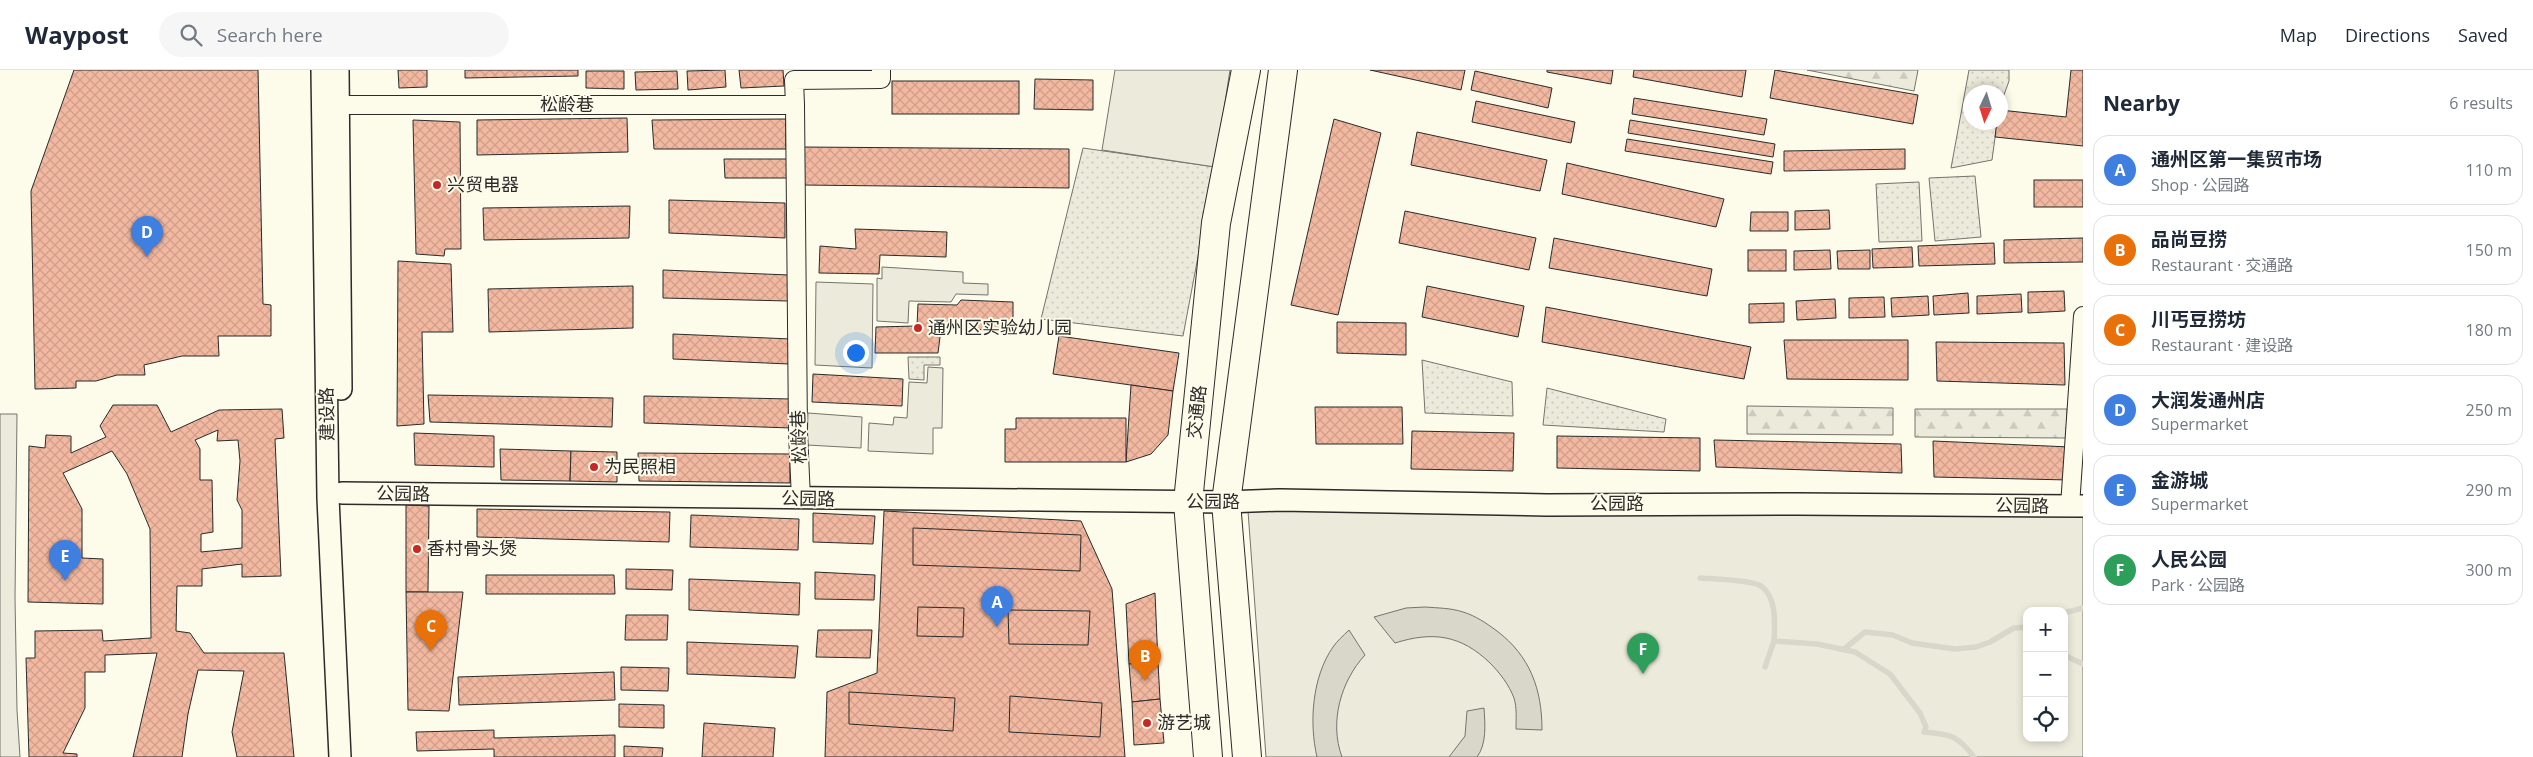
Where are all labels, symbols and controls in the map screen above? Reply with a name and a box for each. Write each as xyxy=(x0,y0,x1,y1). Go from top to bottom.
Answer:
search box xyxy=(159,12,509,57)
text: Waypost xyxy=(25,18,129,51)
icon: search xyxy=(177,21,205,49)
text: Search here xyxy=(217,22,323,48)
text: Map xyxy=(2280,23,2317,47)
text: Directions xyxy=(2345,23,2430,47)
text: Saved xyxy=(2458,23,2508,47)
north arrow xyxy=(1963,85,2008,130)
text: Nearby xyxy=(2103,89,2180,117)
street label: 松龄巷 xyxy=(540,92,594,116)
text: 6 results xyxy=(2449,92,2513,114)
text: 通州区第一集贸市场 xyxy=(2151,146,2322,172)
text: A xyxy=(2114,159,2126,181)
text: 110 m xyxy=(2466,159,2512,181)
place label: 兴贸电器 xyxy=(447,172,519,196)
text: Shop · 公园路 xyxy=(2151,174,2250,196)
marker: 兴贸电器 xyxy=(431,179,443,191)
pin: D xyxy=(131,216,163,257)
text: 品尚豆捞 xyxy=(2151,226,2227,252)
text: B xyxy=(2115,239,2125,261)
text: 150 m xyxy=(2466,239,2512,261)
text: Restaurant · 交通路 xyxy=(2151,254,2293,276)
text: 川丐豆捞坊 xyxy=(2151,306,2246,332)
place label: 通州区实验幼儿园 xyxy=(928,315,1072,339)
text: C xyxy=(2115,319,2125,341)
text: 180 m xyxy=(2466,319,2512,341)
marker: 通州区实验幼儿园 xyxy=(912,322,924,334)
text: Restaurant · 建设路 xyxy=(2151,334,2293,356)
your location xyxy=(843,340,869,366)
street label: 交通路 xyxy=(1181,384,1211,440)
street label: 建设路 xyxy=(314,387,338,441)
text: 大润发通州店 xyxy=(2151,387,2265,413)
text: D xyxy=(2114,399,2126,421)
text: 250 m xyxy=(2466,399,2512,421)
street label: 松龄巷 xyxy=(785,410,811,464)
text: Supermarket xyxy=(2151,413,2248,435)
place label: 为民照相 xyxy=(604,454,676,478)
marker: 为民照相 xyxy=(588,461,600,473)
text: 金游城 xyxy=(2151,467,2208,493)
text: E xyxy=(2116,479,2124,501)
text: 290 m xyxy=(2466,479,2512,501)
street label: 公园路 xyxy=(376,481,430,505)
street label: 公园路 xyxy=(781,486,835,510)
street label: 公园路 xyxy=(1186,489,1240,513)
street label: 公园路 xyxy=(1590,491,1644,515)
street label: 公园路 xyxy=(1995,493,2049,517)
text: Supermarket xyxy=(2151,493,2248,515)
place label: 香村骨头煲 xyxy=(427,536,517,560)
pin: E xyxy=(49,540,81,581)
marker: 香村骨头煲 xyxy=(411,543,423,555)
text: 人民公园 xyxy=(2151,546,2227,572)
text: F xyxy=(2116,559,2124,581)
text: 300 m xyxy=(2466,559,2512,581)
text: Park · 公园路 xyxy=(2151,574,2245,596)
pin: A xyxy=(981,586,1013,627)
map controls xyxy=(2023,607,2068,742)
button: + xyxy=(2023,607,2068,652)
pin: C xyxy=(415,610,447,651)
pin: F xyxy=(1627,633,1659,674)
pin: B xyxy=(1129,640,1161,681)
button: − xyxy=(2023,652,2068,697)
button: locate xyxy=(2023,697,2068,742)
place label: 游艺城 xyxy=(1157,710,1211,734)
marker: 游艺城 xyxy=(1141,717,1153,729)

